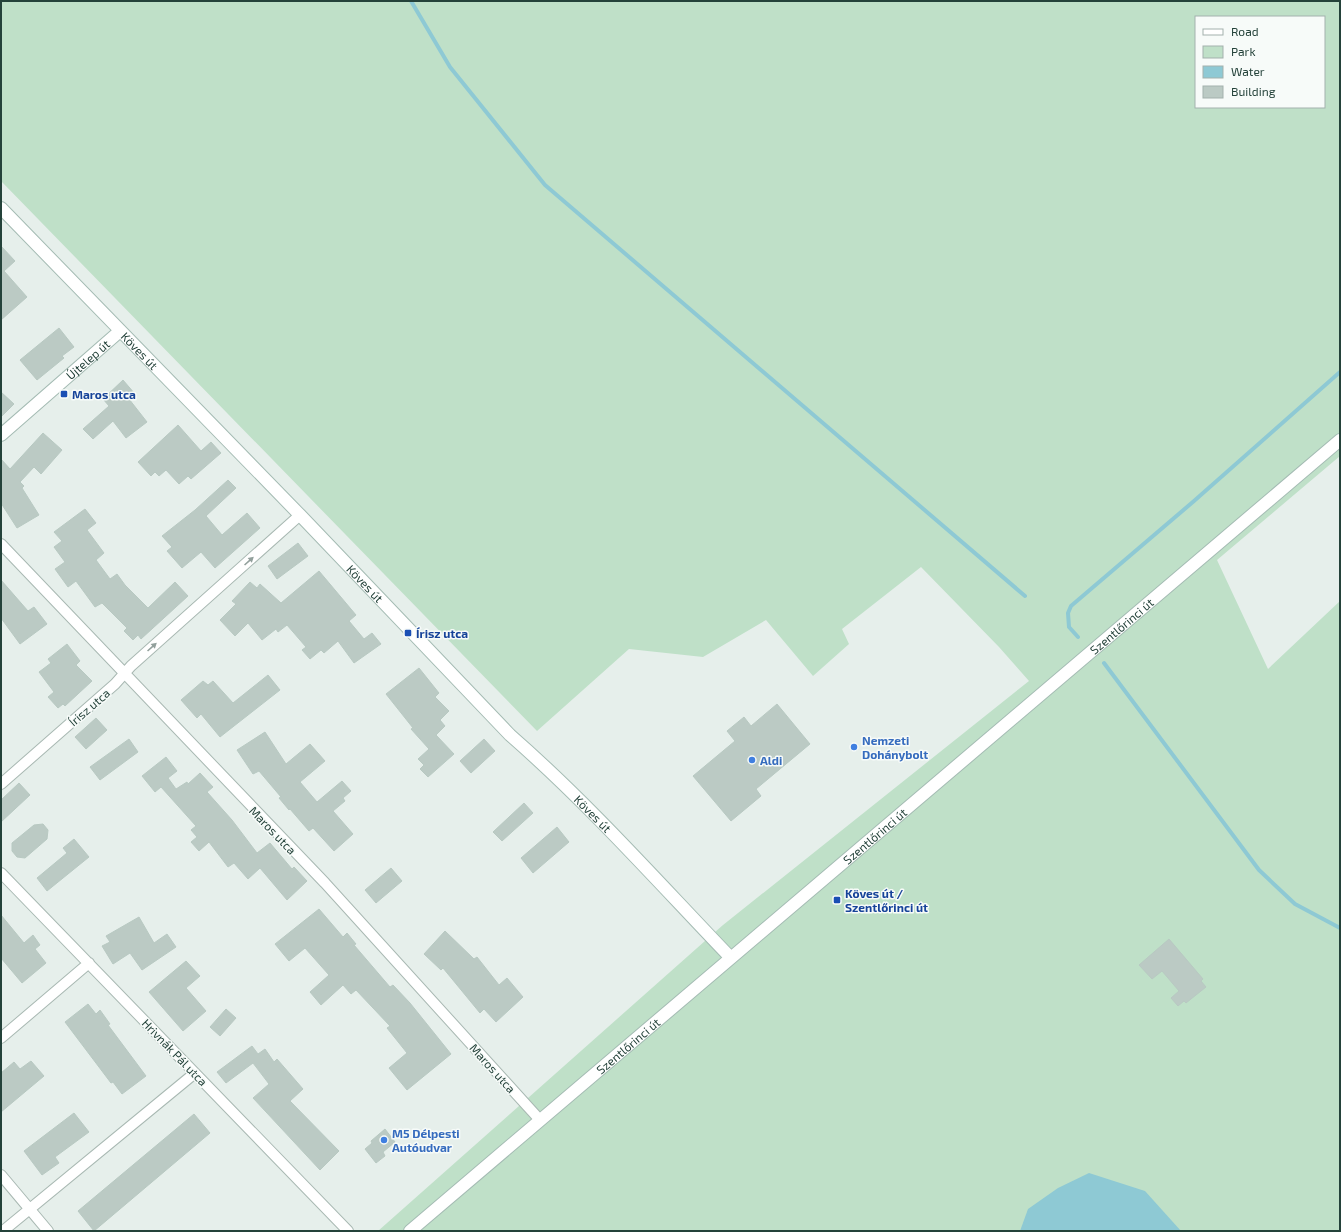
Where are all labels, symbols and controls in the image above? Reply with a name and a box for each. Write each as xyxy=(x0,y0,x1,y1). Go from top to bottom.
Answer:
legend xyxy=(1195,16,1325,108)
text: Road xyxy=(1231,24,1259,38)
text: Park xyxy=(1231,44,1256,58)
text: Water xyxy=(1231,64,1265,78)
text: Building xyxy=(1231,84,1276,98)
street label: Köves út xyxy=(119,329,161,372)
street label: Újtelep út xyxy=(63,336,113,382)
place label: Maros utca xyxy=(72,387,136,401)
marker: Maros utca xyxy=(59,389,69,399)
one-way arrow xyxy=(244,556,254,565)
street label: Köves út xyxy=(344,562,387,605)
street label: Szentlőrinci út xyxy=(1087,595,1156,657)
place label: Írisz utca xyxy=(416,626,468,640)
marker: Írisz utca xyxy=(403,628,413,638)
one-way arrow xyxy=(147,642,157,651)
street label: Írisz utca xyxy=(66,685,112,729)
place label: Nemzeti Dohánybolt xyxy=(862,733,928,762)
marker: Nemzeti Dohánybolt xyxy=(849,742,859,752)
place label: Aldi xyxy=(760,753,782,767)
marker: Aldi xyxy=(747,755,757,765)
street label: Köves út xyxy=(572,792,615,835)
street label: Maros utca xyxy=(247,803,299,857)
street label: Szentlőrinci út xyxy=(840,805,910,867)
place label: Köves út / Szentlőrinci út xyxy=(845,886,928,914)
marker: Köves út / Szentlőrinci út xyxy=(832,895,842,905)
street label: Szentlőrinci út xyxy=(593,1015,663,1077)
street label: Hrivnák Pál utca xyxy=(139,1016,211,1088)
street label: Maros utca xyxy=(467,1041,519,1095)
place label: M5 Délpesti Autóudvar xyxy=(392,1126,460,1154)
marker: M5 Délpesti Autóudvar xyxy=(379,1135,389,1145)

